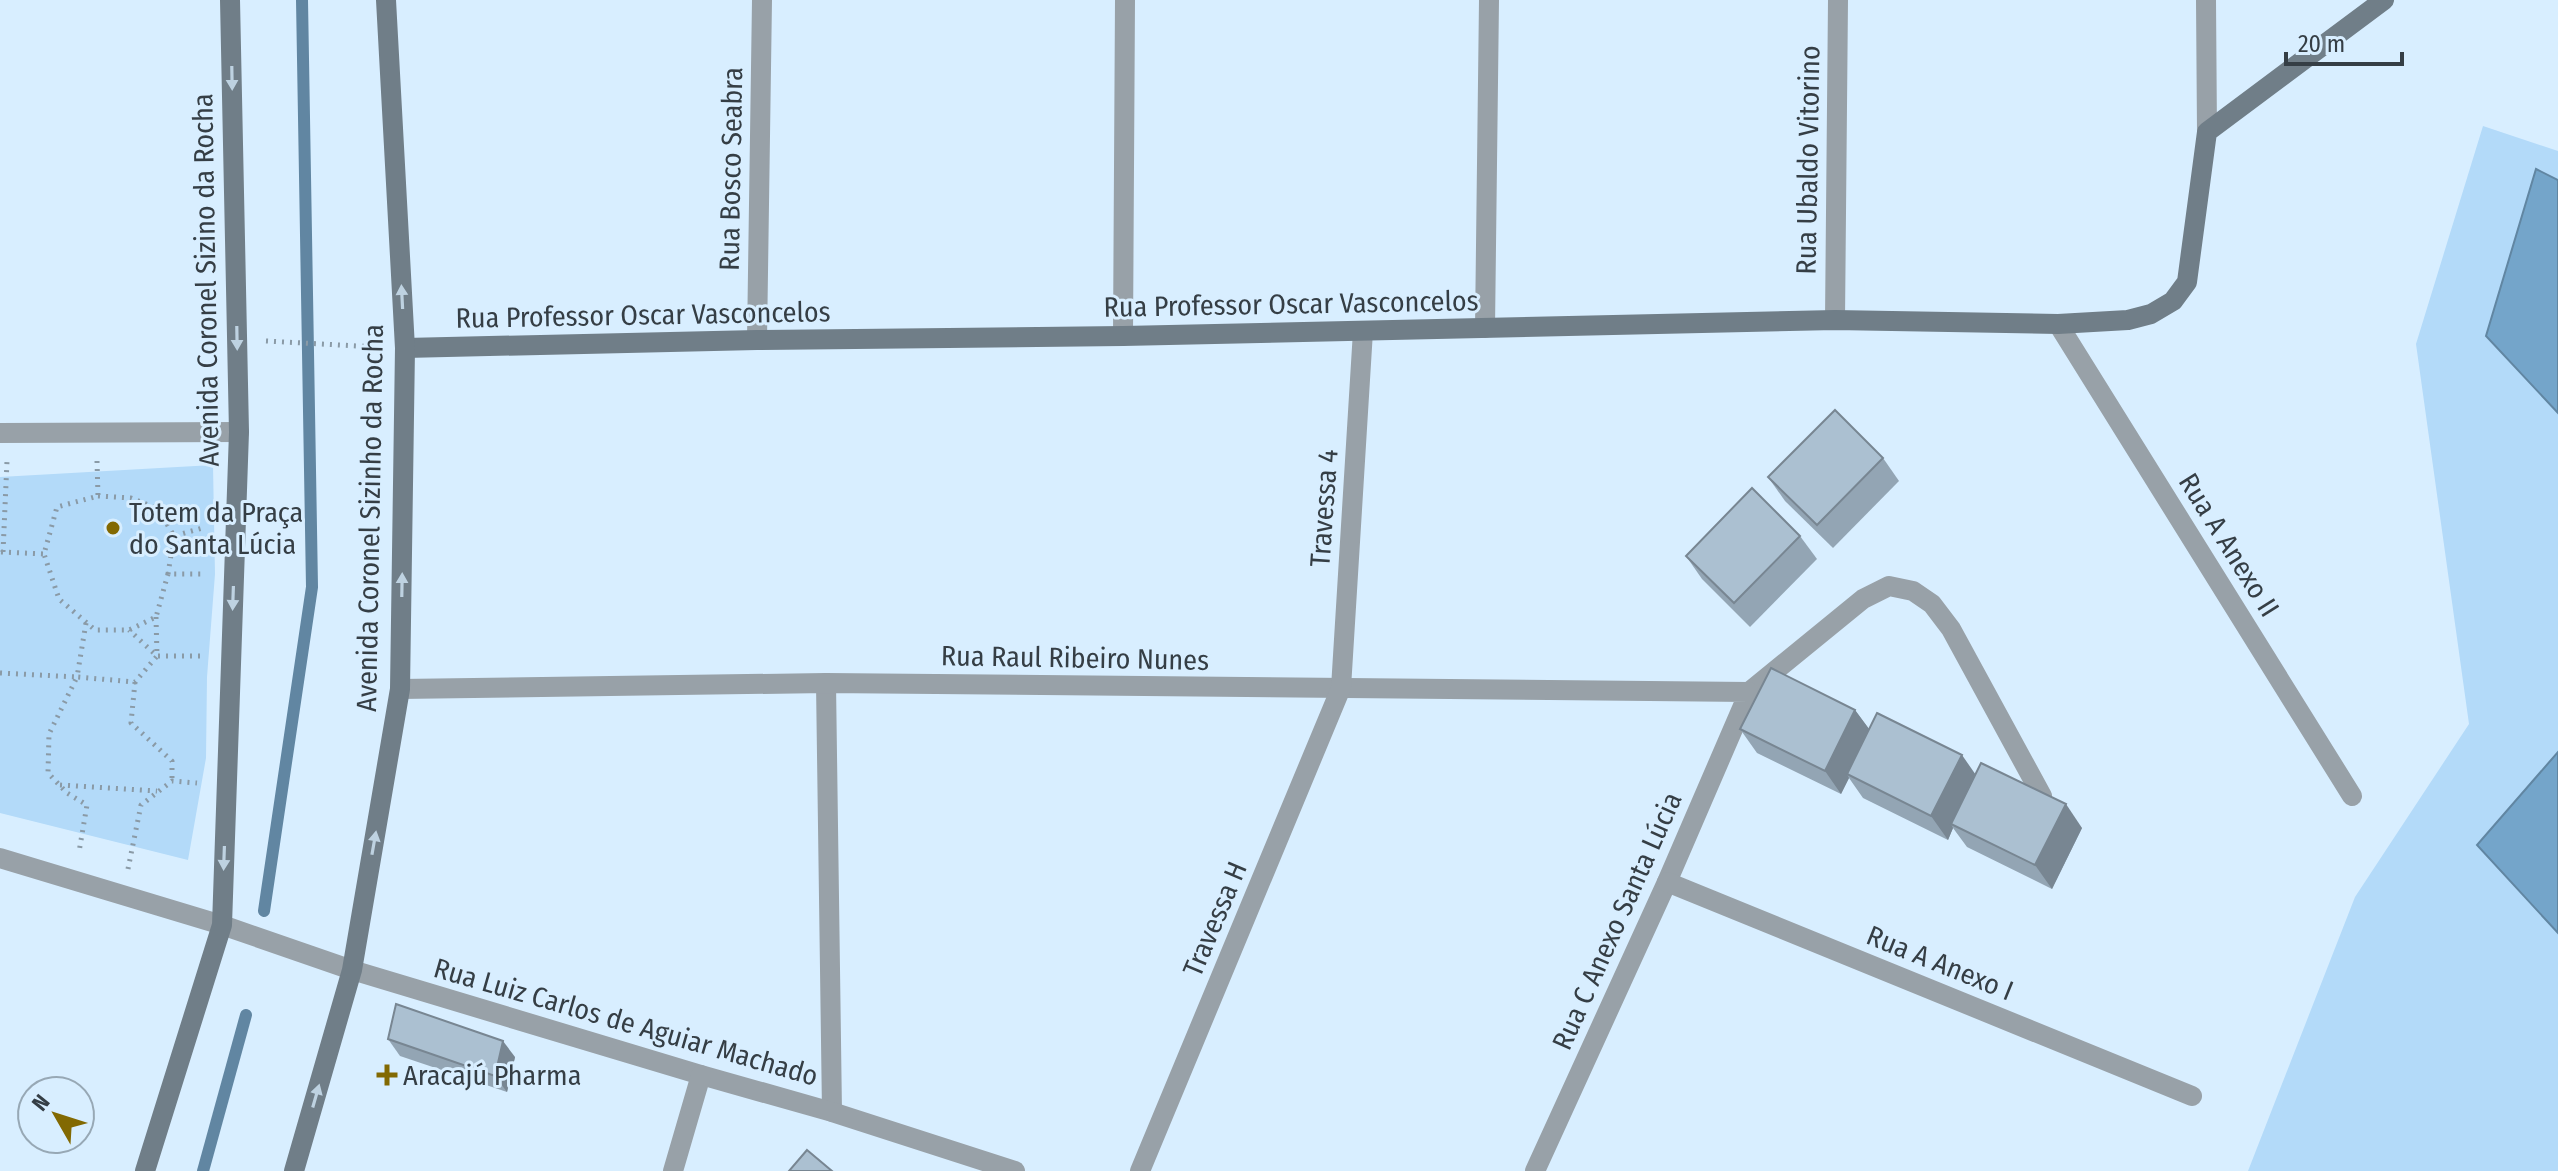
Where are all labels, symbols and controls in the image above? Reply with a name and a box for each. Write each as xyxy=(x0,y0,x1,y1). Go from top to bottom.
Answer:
scale bar xyxy=(2286,16,2402,66)
text: 20 m xyxy=(2298,30,2345,58)
street label: Rua Ubaldo Vitorino xyxy=(1790,45,1826,275)
one-way arrow xyxy=(225,66,238,91)
street label: Rua Bosco Seabra xyxy=(713,67,749,271)
street label: Avenida Coronel Sizino da Rocha xyxy=(186,93,226,467)
one-way arrow xyxy=(395,284,408,309)
street label: Rua Professor Oscar Vasconcelos xyxy=(1103,284,1479,324)
street label: Rua Professor Oscar Vasconcelos xyxy=(455,295,831,335)
street label: Avenida Coronel Sizinho da Rocha xyxy=(350,324,390,712)
one-way arrow xyxy=(231,326,243,351)
street label: Travessa 4 xyxy=(1303,448,1345,568)
street label: Rua A Anexo II xyxy=(2172,467,2286,623)
place label: Totem da Praça do Santa Lúcia xyxy=(129,496,303,561)
marker: Totem da Praça do Santa Lúcia xyxy=(104,519,122,537)
one-way arrow xyxy=(395,572,408,597)
one-way arrow xyxy=(226,586,239,611)
street label: Rua Raul Ribeiro Nunes xyxy=(941,639,1209,677)
street label: Rua C Anexo Santa Lúcia xyxy=(1545,787,1689,1055)
one-way arrow xyxy=(368,830,381,855)
one-way arrow xyxy=(217,846,230,871)
street label: Travessa H xyxy=(1176,857,1254,981)
street label: Rua A Anexo I xyxy=(1862,919,2018,1007)
street label: Rua Luiz Carlos de Aguiar Machado xyxy=(430,951,822,1093)
place label: Aracajú Pharma xyxy=(403,1059,581,1092)
marker: Aracajú Pharma xyxy=(378,1066,396,1084)
north arrow xyxy=(16,1075,96,1155)
one-way arrow xyxy=(310,1084,323,1108)
text: N xyxy=(26,1089,55,1116)

